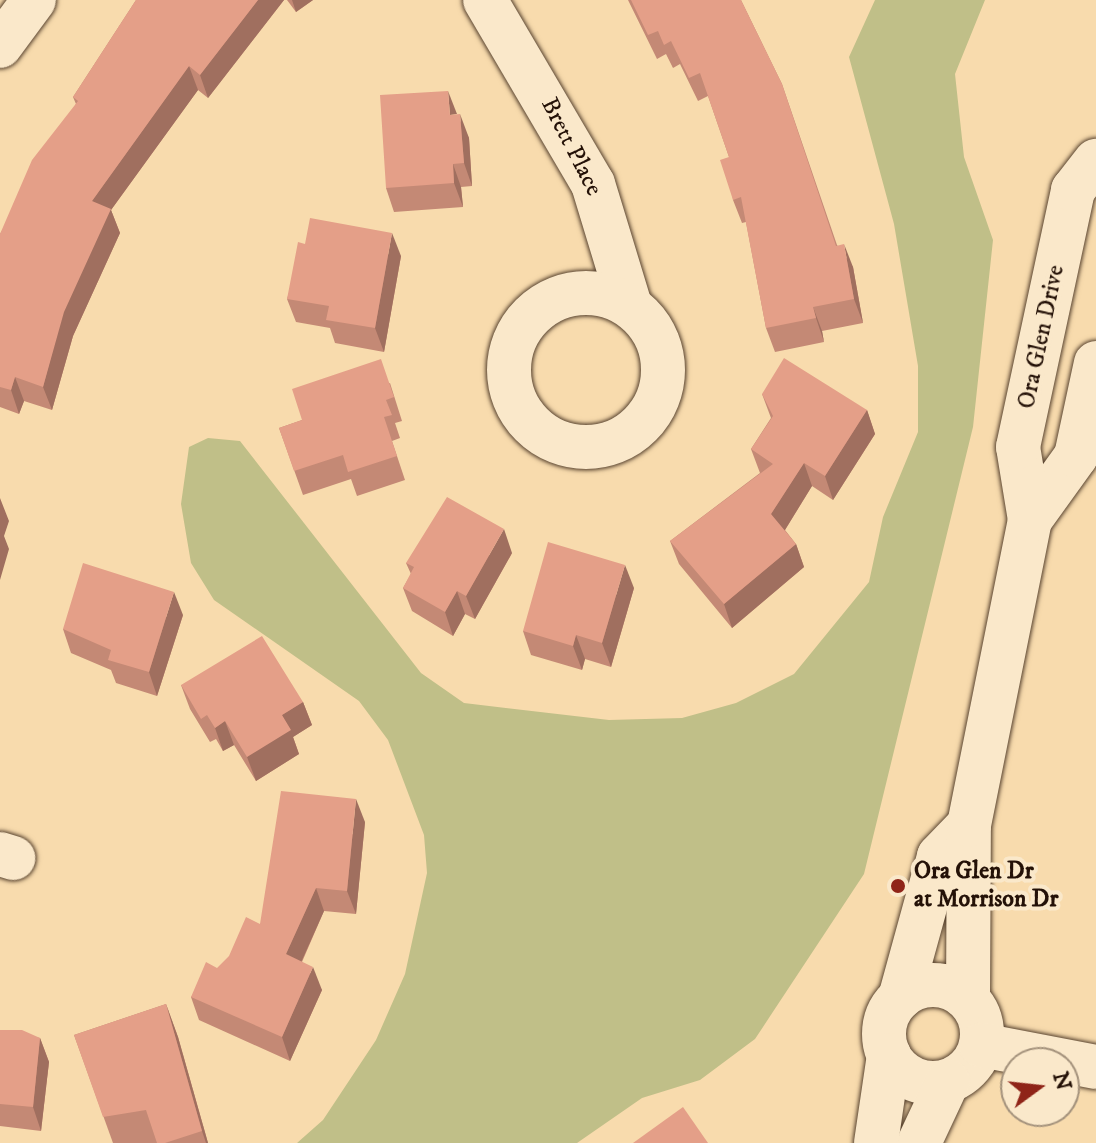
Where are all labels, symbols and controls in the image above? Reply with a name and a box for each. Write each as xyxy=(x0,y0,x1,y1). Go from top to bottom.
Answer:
street label: Brett Place xyxy=(534,93,608,201)
street label: Ora Glen Drive xyxy=(1013,262,1071,412)
place label: Ora Glen Dr at Morrison Dr xyxy=(914,858,1058,914)
marker: Ora Glen Dr at Morrison Dr xyxy=(889,877,907,895)
north arrow xyxy=(1000,1047,1080,1127)
text: N xyxy=(1046,1069,1077,1093)

